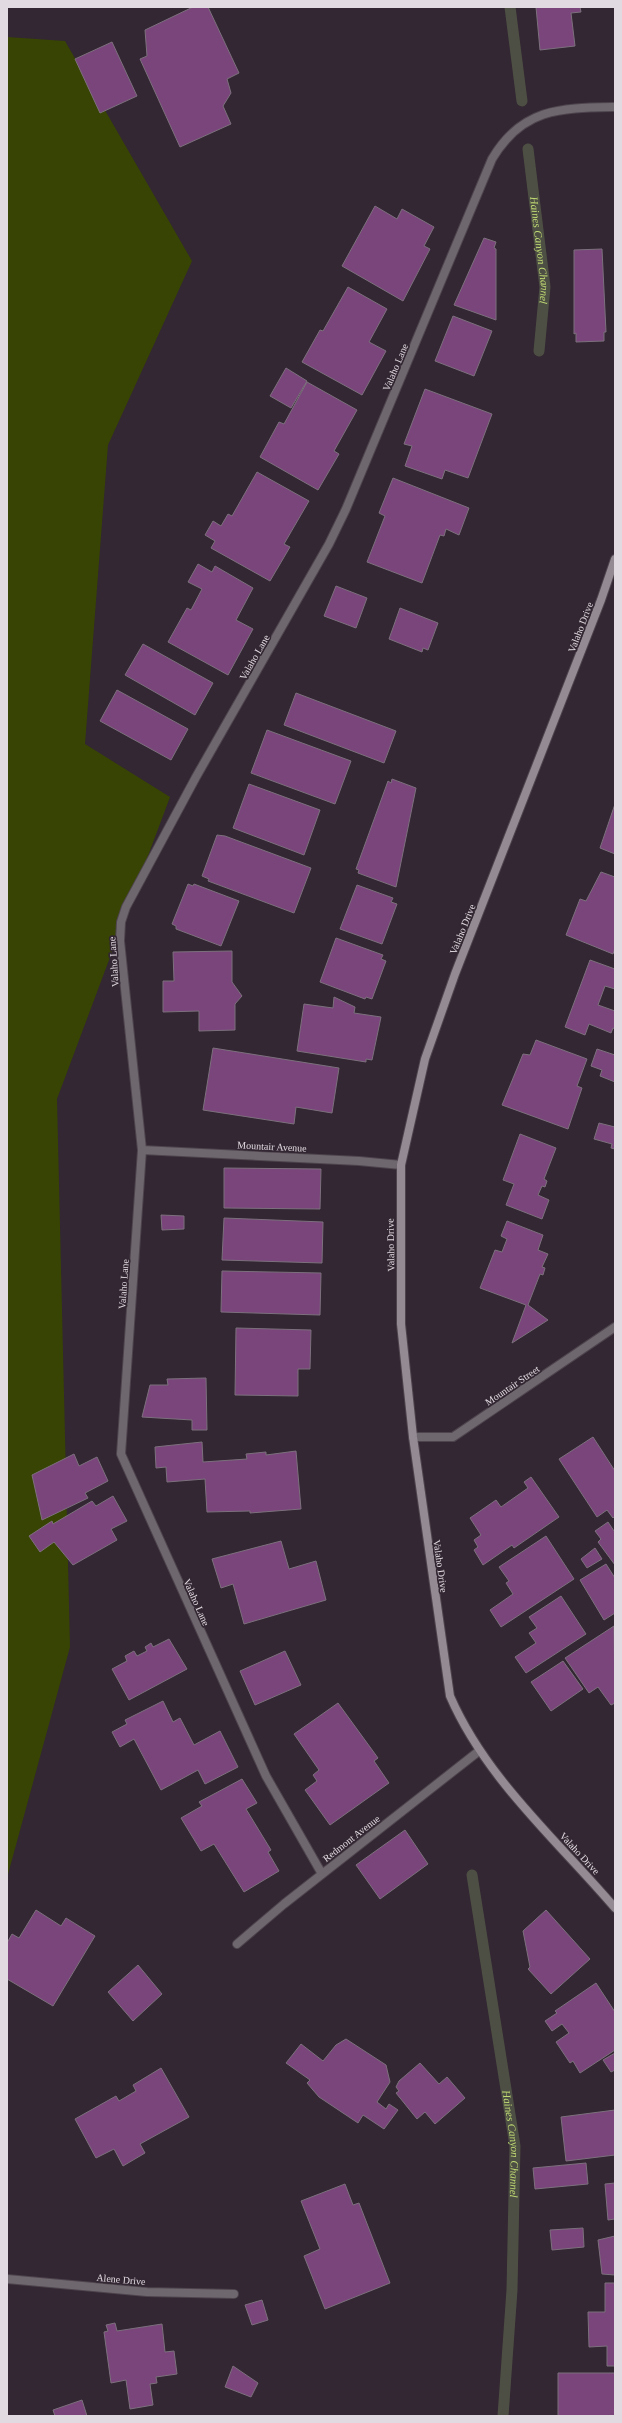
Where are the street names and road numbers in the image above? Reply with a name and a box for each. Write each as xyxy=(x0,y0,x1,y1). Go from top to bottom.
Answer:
street label: Valaho Lane xyxy=(381,341,411,392)
street label: Valaho Drive xyxy=(566,600,595,654)
street label: Valaho Lane xyxy=(237,632,272,682)
street label: Valaho Drive xyxy=(447,902,478,956)
street label: Valaho Lane xyxy=(106,936,121,987)
street label: Mountair Avenue xyxy=(237,1139,308,1154)
street label: Valaho Drive xyxy=(385,1218,396,1272)
street label: Valaho Lane xyxy=(116,1258,131,1309)
street label: Mountair Street xyxy=(483,1363,542,1408)
street label: Valaho Drive xyxy=(431,1539,450,1594)
street label: Valaho Lane xyxy=(181,1577,212,1628)
street label: Redmont Avenue xyxy=(321,1812,382,1864)
street label: Valaho Drive xyxy=(558,1830,602,1877)
street label: Alene Drive xyxy=(96,2272,146,2287)

